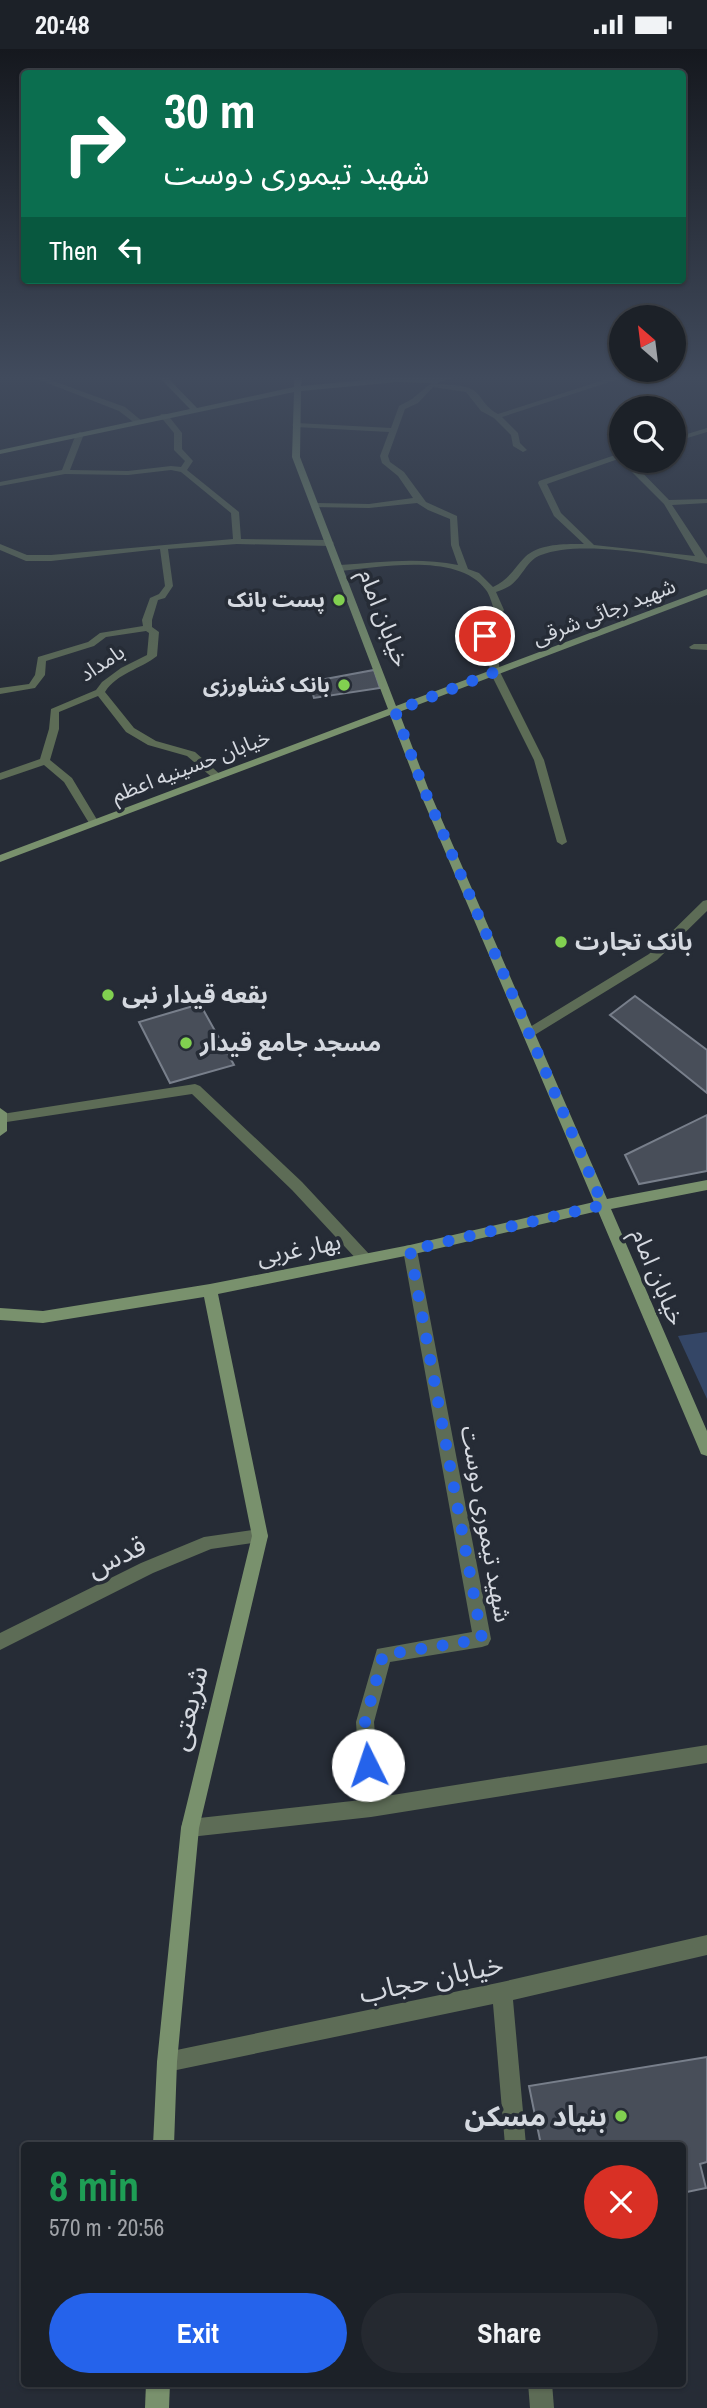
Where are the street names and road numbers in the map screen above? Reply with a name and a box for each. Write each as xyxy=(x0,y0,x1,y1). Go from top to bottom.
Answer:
street label: خیابان امام xyxy=(349,564,418,672)
street label: شهید رجائی شرقی xyxy=(528,571,680,652)
street label: بامداد xyxy=(73,637,130,688)
street label: خیابان حسینیه اعظم xyxy=(107,722,275,810)
street label: خیابان امام xyxy=(621,1223,694,1331)
street label: بهار غربی xyxy=(254,1224,344,1272)
street label: شهید تیموری دوست xyxy=(454,1423,520,1625)
street label: قدس xyxy=(80,1526,152,1586)
street label: شریعتی xyxy=(159,1662,217,1754)
street label: خیابان حجاب xyxy=(355,1944,507,2012)

